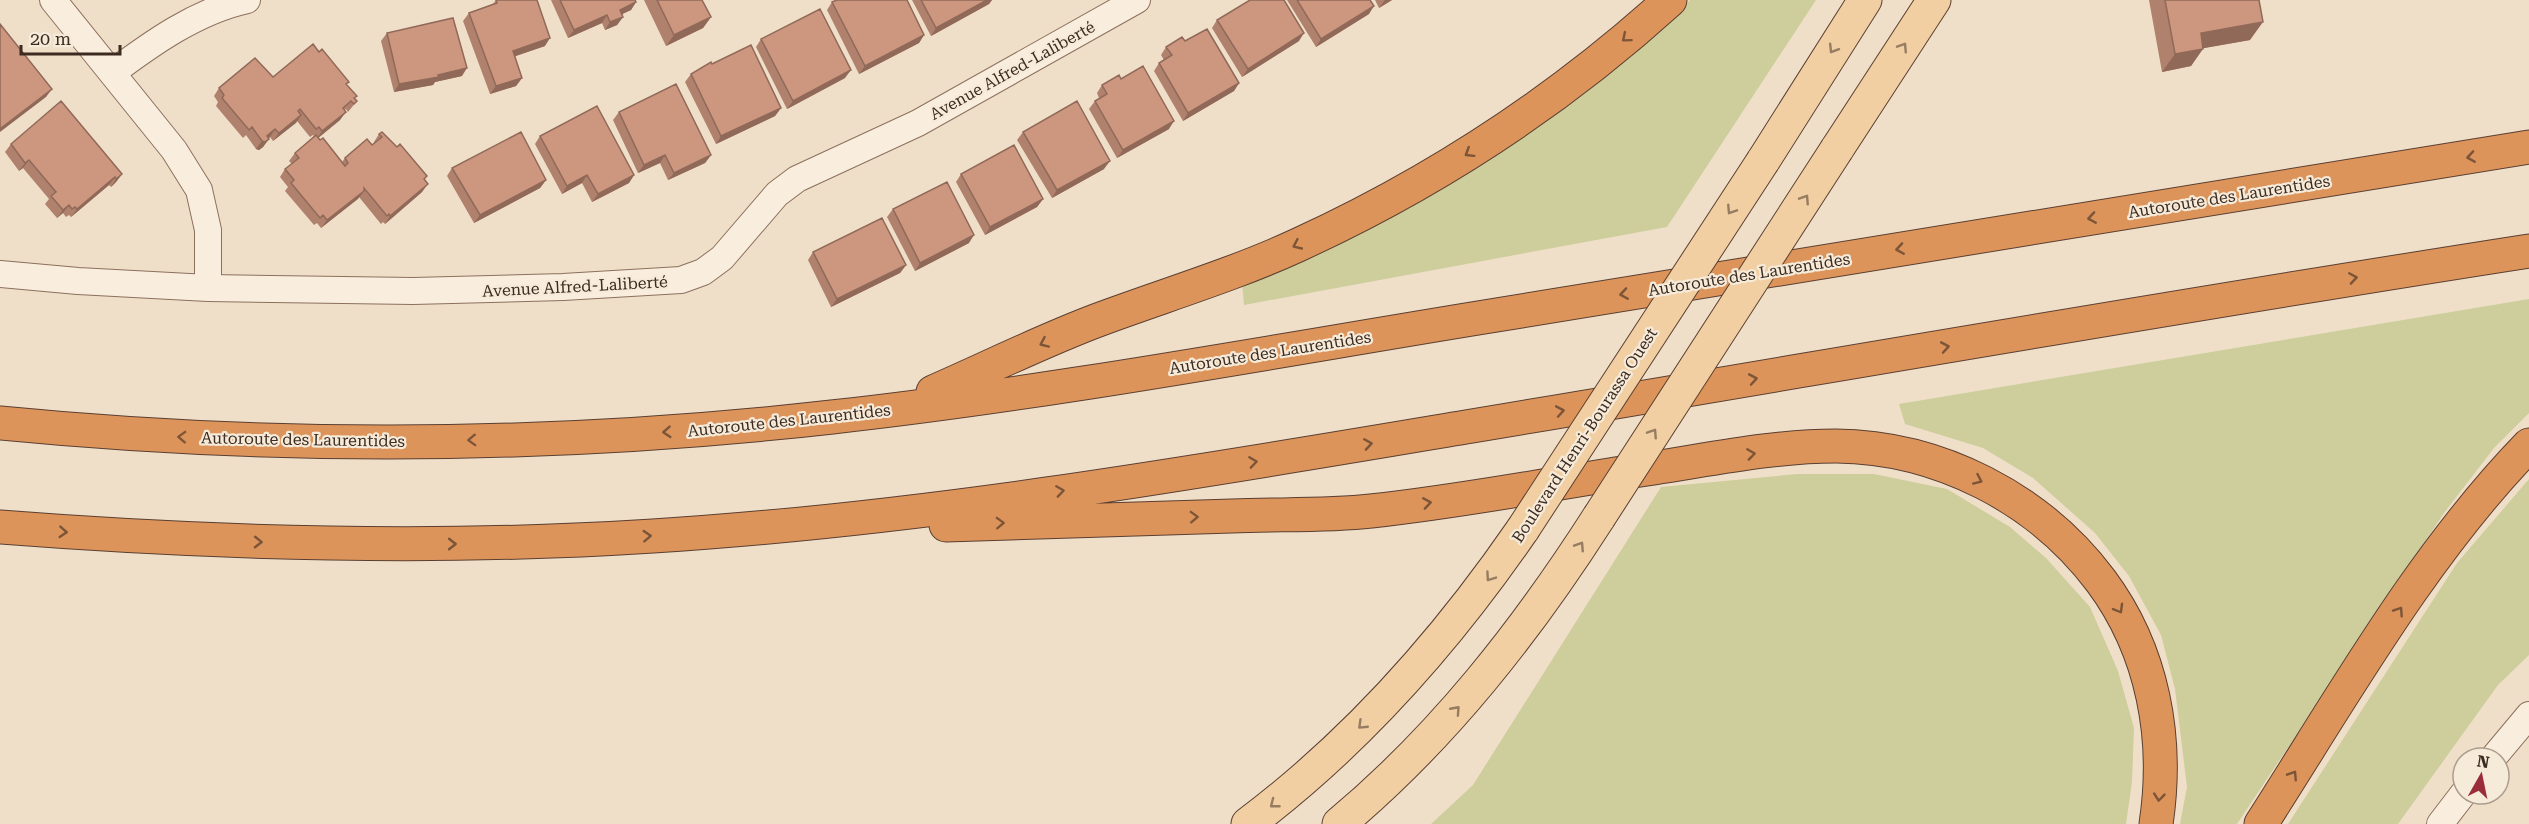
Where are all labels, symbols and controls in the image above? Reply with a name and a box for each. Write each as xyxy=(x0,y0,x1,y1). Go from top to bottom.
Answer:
street label: Avenue Alfred-Laliberté xyxy=(926,17,1098,124)
scale bar xyxy=(21,18,120,56)
text: 20 m xyxy=(30,28,71,49)
one-way arrow xyxy=(1622,31,1633,42)
one-way arrow xyxy=(1829,43,1841,53)
one-way arrow xyxy=(1896,43,1908,53)
one-way arrow xyxy=(1464,145,1475,156)
one-way arrow xyxy=(2467,150,2476,162)
street label: Autoroute des Laurentides xyxy=(2127,171,2332,222)
one-way arrow xyxy=(1798,194,1809,205)
one-way arrow xyxy=(1727,203,1738,214)
one-way arrow xyxy=(2088,211,2098,224)
one-way arrow xyxy=(1292,238,1303,250)
one-way arrow xyxy=(1895,243,1904,255)
street label: Autoroute des Laurentides xyxy=(1647,249,1852,300)
street label: Avenue Alfred-Laliberté xyxy=(482,272,669,301)
one-way arrow xyxy=(2348,273,2358,285)
one-way arrow xyxy=(1620,287,1630,300)
street label: Boulevard Henri-Bourassa Ouest xyxy=(1508,324,1661,546)
street label: Autoroute des Laurentides xyxy=(1168,327,1373,378)
one-way arrow xyxy=(1039,336,1050,348)
one-way arrow xyxy=(1940,341,1950,353)
one-way arrow xyxy=(1747,373,1757,386)
street label: Autoroute des Laurentides xyxy=(687,400,892,441)
one-way arrow xyxy=(1556,406,1565,418)
one-way arrow xyxy=(663,425,672,438)
street label: Autoroute des Laurentides xyxy=(201,428,406,451)
one-way arrow xyxy=(1646,429,1658,439)
one-way arrow xyxy=(178,430,187,443)
one-way arrow xyxy=(468,434,477,447)
one-way arrow xyxy=(1363,438,1373,450)
one-way arrow xyxy=(1746,448,1755,460)
one-way arrow xyxy=(1248,456,1258,468)
one-way arrow xyxy=(1971,472,1982,484)
one-way arrow xyxy=(1056,485,1065,497)
one-way arrow xyxy=(1422,497,1431,509)
one-way arrow xyxy=(1190,511,1199,523)
one-way arrow xyxy=(995,517,1004,530)
one-way arrow xyxy=(58,525,67,538)
one-way arrow xyxy=(643,530,652,543)
one-way arrow xyxy=(253,536,262,548)
one-way arrow xyxy=(448,538,457,550)
one-way arrow xyxy=(1573,542,1584,553)
one-way arrow xyxy=(1486,571,1497,582)
one-way arrow xyxy=(2112,603,2123,613)
one-way arrow xyxy=(2392,607,2403,618)
one-way arrow xyxy=(1449,706,1460,716)
one-way arrow xyxy=(1359,718,1369,729)
north arrow xyxy=(2451,746,2511,806)
text: N xyxy=(2476,751,2491,772)
one-way arrow xyxy=(2285,771,2297,781)
one-way arrow xyxy=(2153,792,2166,801)
one-way arrow xyxy=(1270,797,1281,808)

